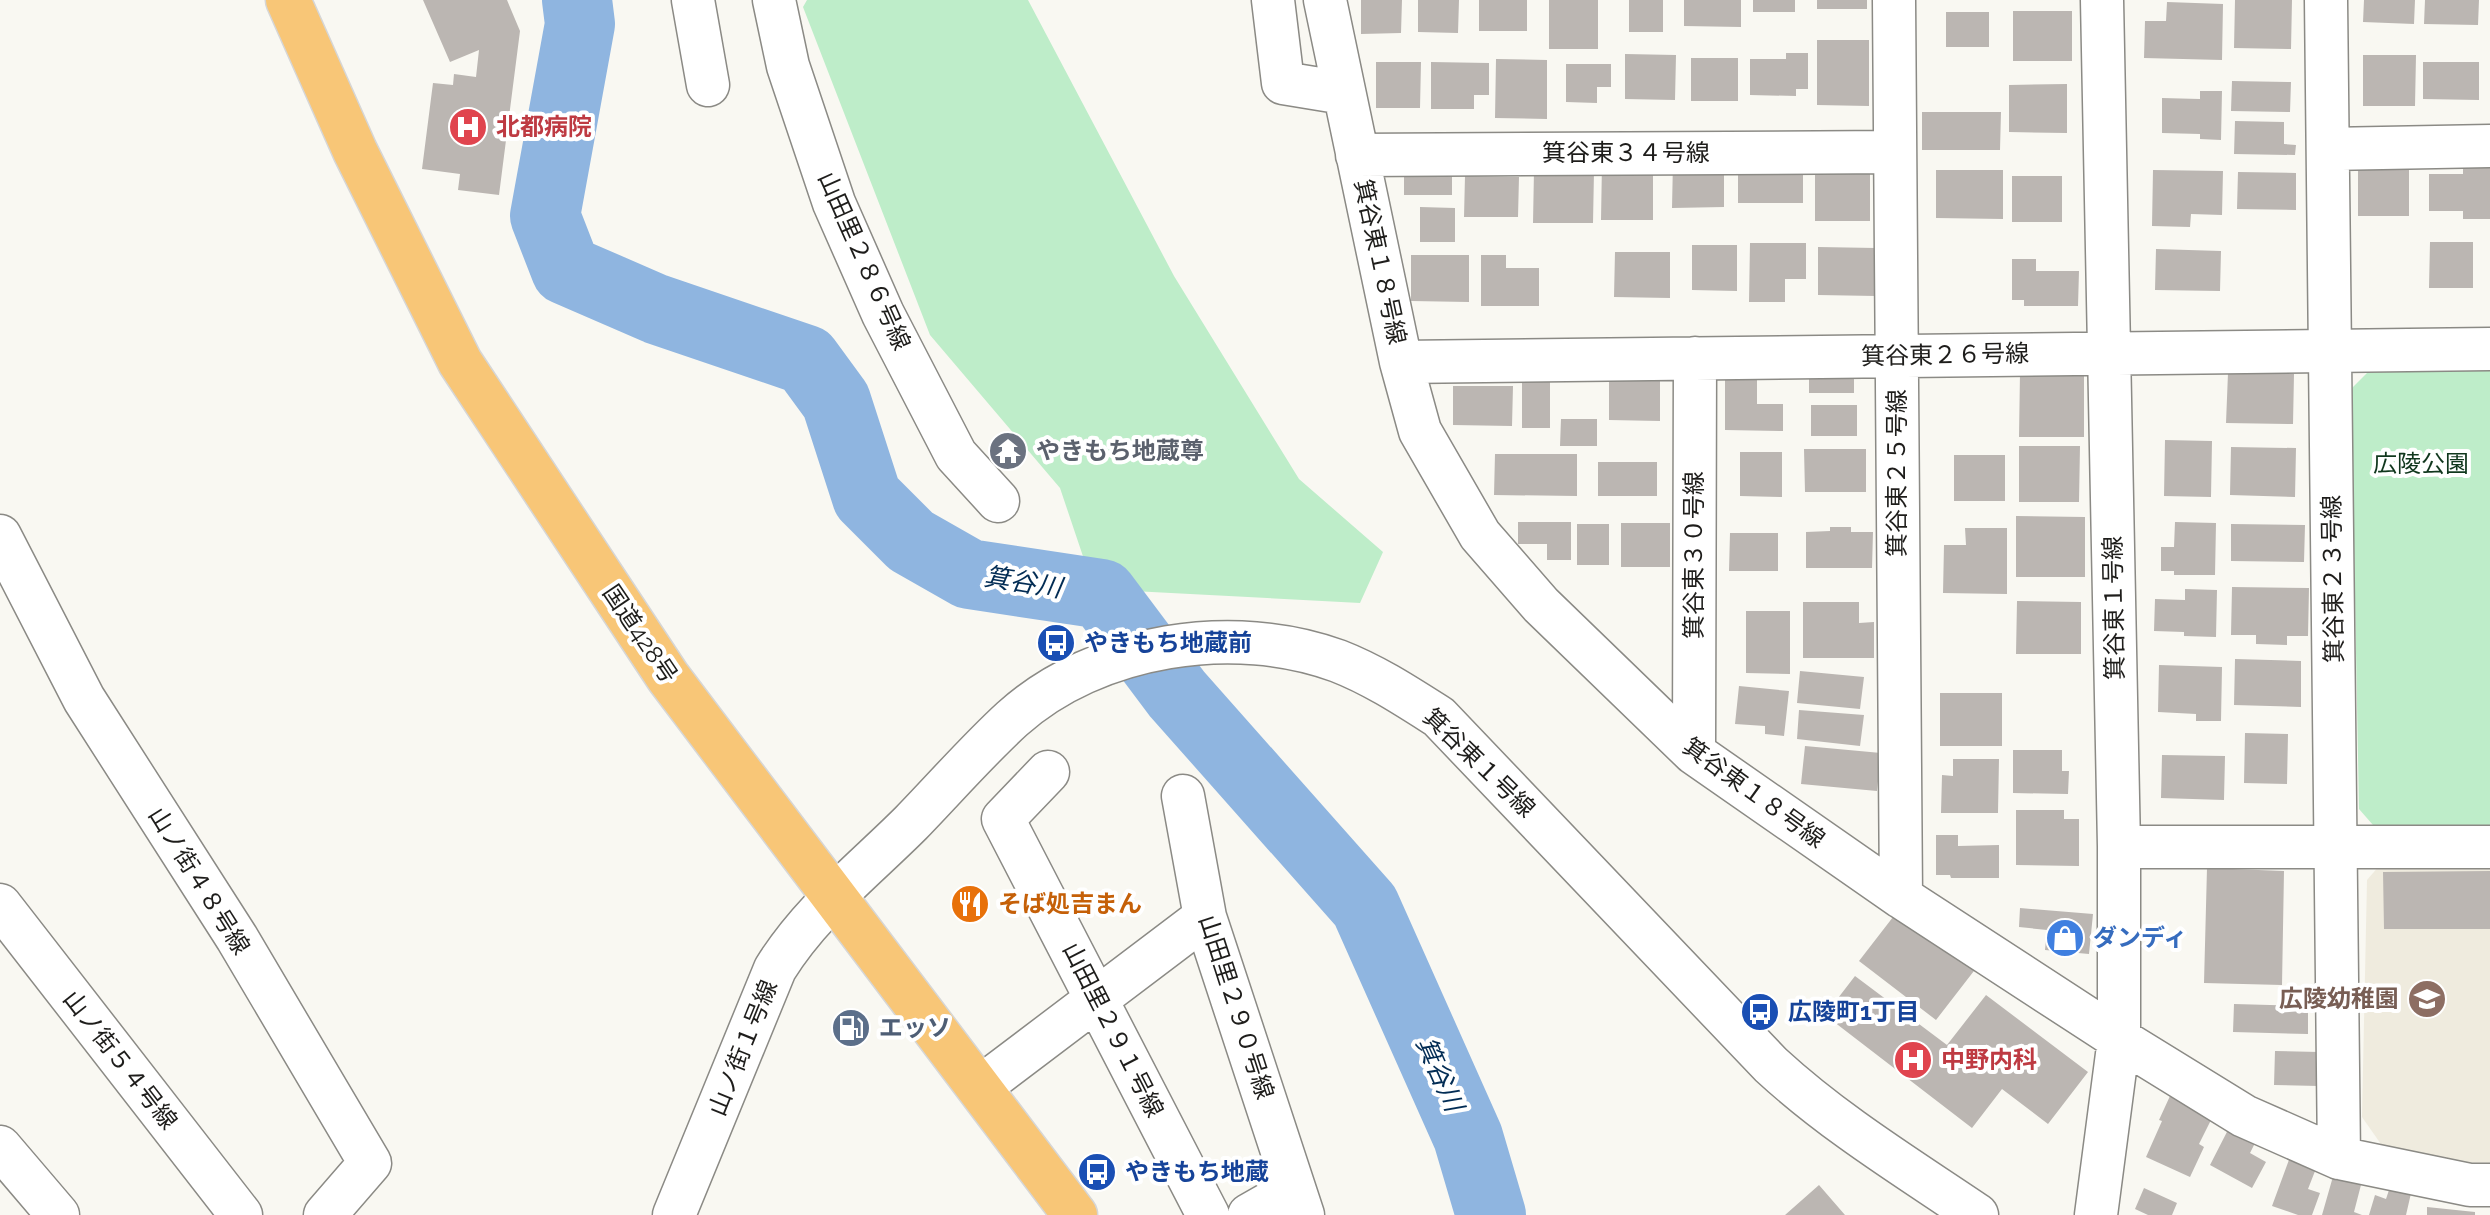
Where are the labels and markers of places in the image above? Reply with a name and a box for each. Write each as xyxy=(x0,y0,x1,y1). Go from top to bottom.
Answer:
hospital icon: 北都病院 xyxy=(447,106,489,148)
place label: 北都病院 xyxy=(496,112,592,141)
temple icon: やきもち地蔵尊 xyxy=(987,430,1029,472)
place label: やきもち地蔵尊 xyxy=(1036,436,1204,465)
bus stop icon: やきもち地蔵前 xyxy=(1035,622,1077,664)
place label: やきもち地蔵前 xyxy=(1084,628,1252,657)
restaurant icon: そば処吉まん xyxy=(949,883,991,925)
place label: そば処吉まん xyxy=(998,889,1142,918)
shop icon: ダンディ xyxy=(2044,917,2086,959)
place label: ダンディ xyxy=(2093,923,2187,952)
school or university icon: 広陵幼稚園 xyxy=(2406,978,2448,1020)
place label: 広陵幼稚園 xyxy=(2279,984,2399,1013)
bus stop icon: 広陵町1丁目 xyxy=(1739,991,1781,1033)
place label: 広陵町1丁目 xyxy=(1788,997,1920,1026)
fuel station icon: エッソ xyxy=(830,1007,872,1049)
place label: エッソ xyxy=(879,1013,951,1042)
hospital icon: 中野内科 xyxy=(1892,1039,1934,1081)
place label: 中野内科 xyxy=(1941,1045,2037,1074)
bus stop icon: やきもち地蔵 xyxy=(1076,1151,1118,1193)
place label: やきもち地蔵 xyxy=(1125,1157,1269,1186)

